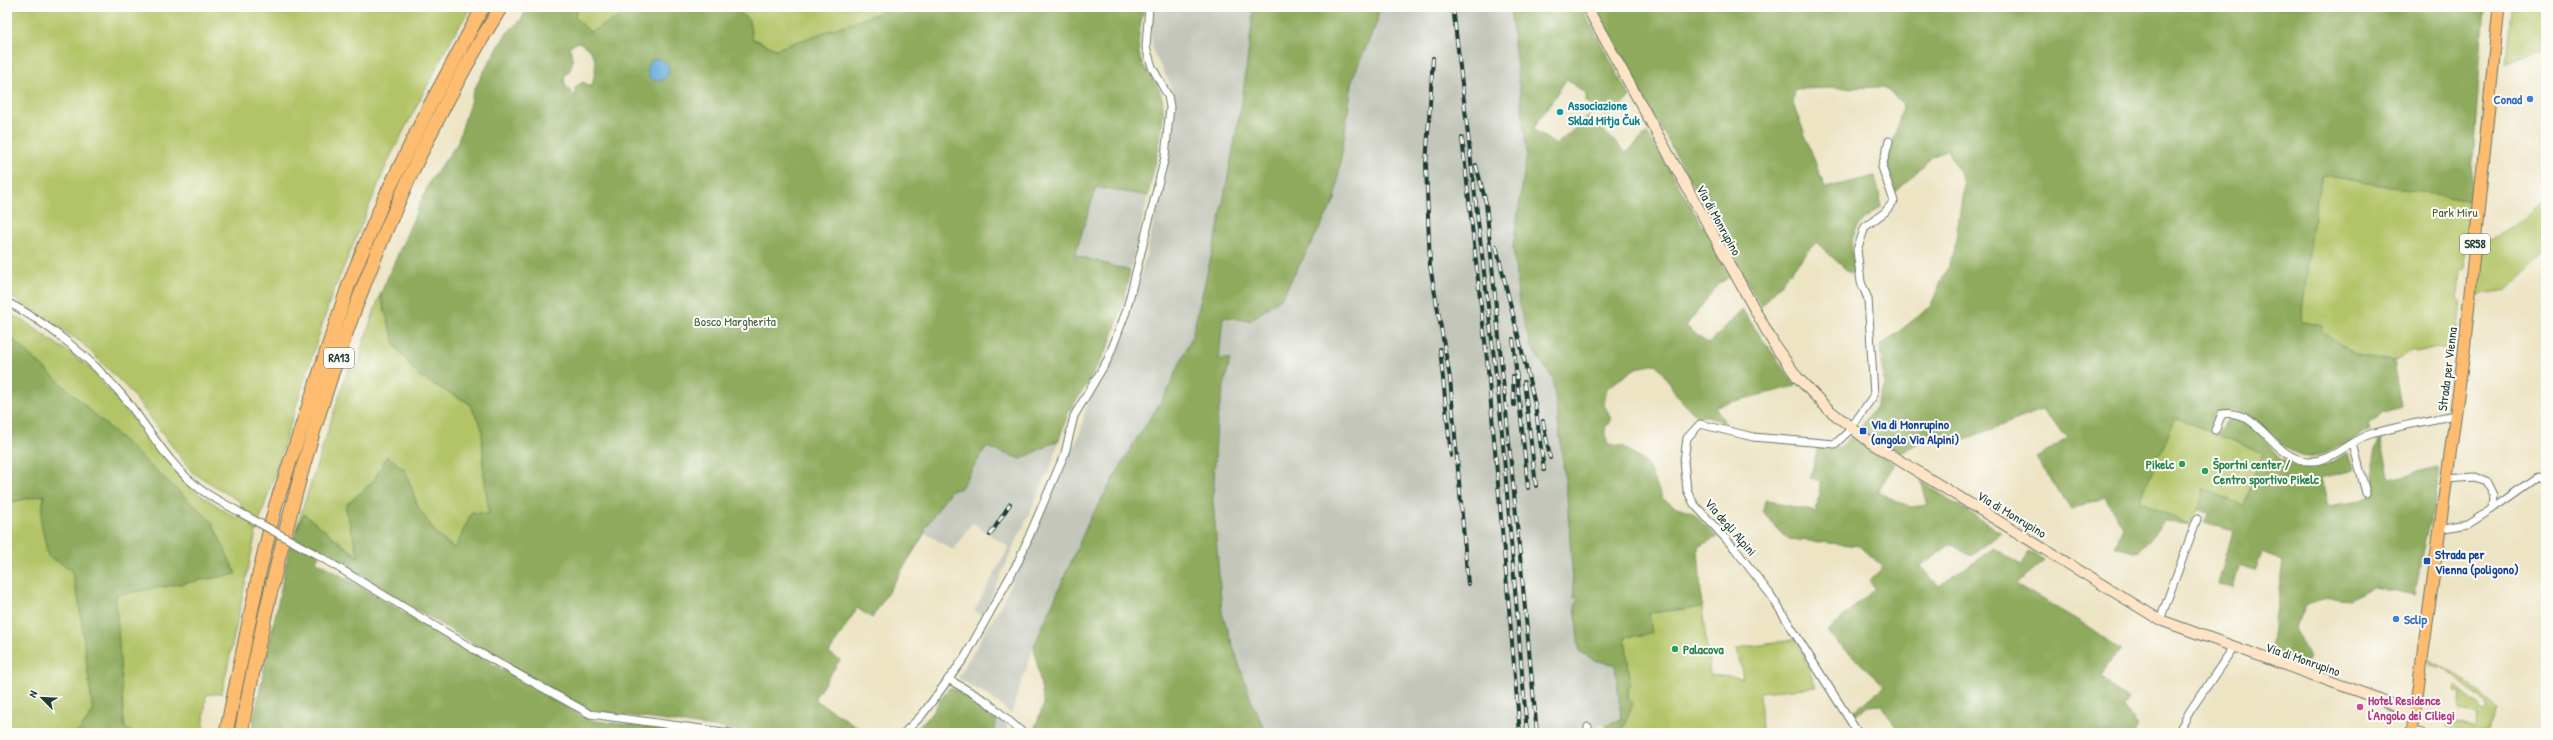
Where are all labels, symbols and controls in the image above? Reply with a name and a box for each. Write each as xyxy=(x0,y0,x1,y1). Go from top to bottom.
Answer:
place label: Conad xyxy=(2494,90,2523,108)
marker: Conad xyxy=(2525,94,2535,104)
place label: Associazione Sklad Mitja Čuk xyxy=(1568,96,1641,129)
marker: Associazione Sklad Mitja Čuk xyxy=(1555,107,1565,117)
street label: Via di Monrupino xyxy=(1692,182,1746,258)
park label: Park Miru xyxy=(2432,203,2478,221)
road number: SR58 xyxy=(2460,234,2490,254)
park label: Bosco Margherita xyxy=(694,312,776,330)
street label: Strada per Vienna xyxy=(2433,326,2461,412)
road number: RA13 xyxy=(324,348,354,368)
place label: Via di Monrupino (angolo Via Alpini) xyxy=(1871,415,1959,449)
marker: Via di Monrupino (angolo Via Alpini) xyxy=(1858,426,1868,436)
place label: Pikelc xyxy=(2146,455,2175,473)
place label: Športni center / Centro sportivo Pikelc xyxy=(2213,455,2320,489)
marker: Pikelc xyxy=(2177,459,2187,469)
marker: Športni center / Centro sportivo Pikelc xyxy=(2200,466,2210,476)
street label: Via di Monrupino xyxy=(1974,486,2050,542)
street label: Via degli Alpini xyxy=(1701,494,1761,560)
place label: Strada per Vienna (poligono) xyxy=(2435,545,2519,579)
marker: Strada per Vienna (poligono) xyxy=(2422,556,2432,566)
place label: Sclip xyxy=(2404,610,2427,629)
marker: Sclip xyxy=(2391,614,2401,624)
street label: Via di Monrupino xyxy=(2263,638,2343,680)
place label: Palacova xyxy=(1683,640,1724,658)
marker: Palacova xyxy=(1670,644,1680,654)
north arrow xyxy=(22,678,62,718)
text: N xyxy=(25,688,41,699)
place label: Hotel Residence l'Angolo dei Ciliegi xyxy=(2368,691,2455,725)
marker: Hotel Residence l'Angolo dei Ciliegi xyxy=(2355,702,2365,712)

